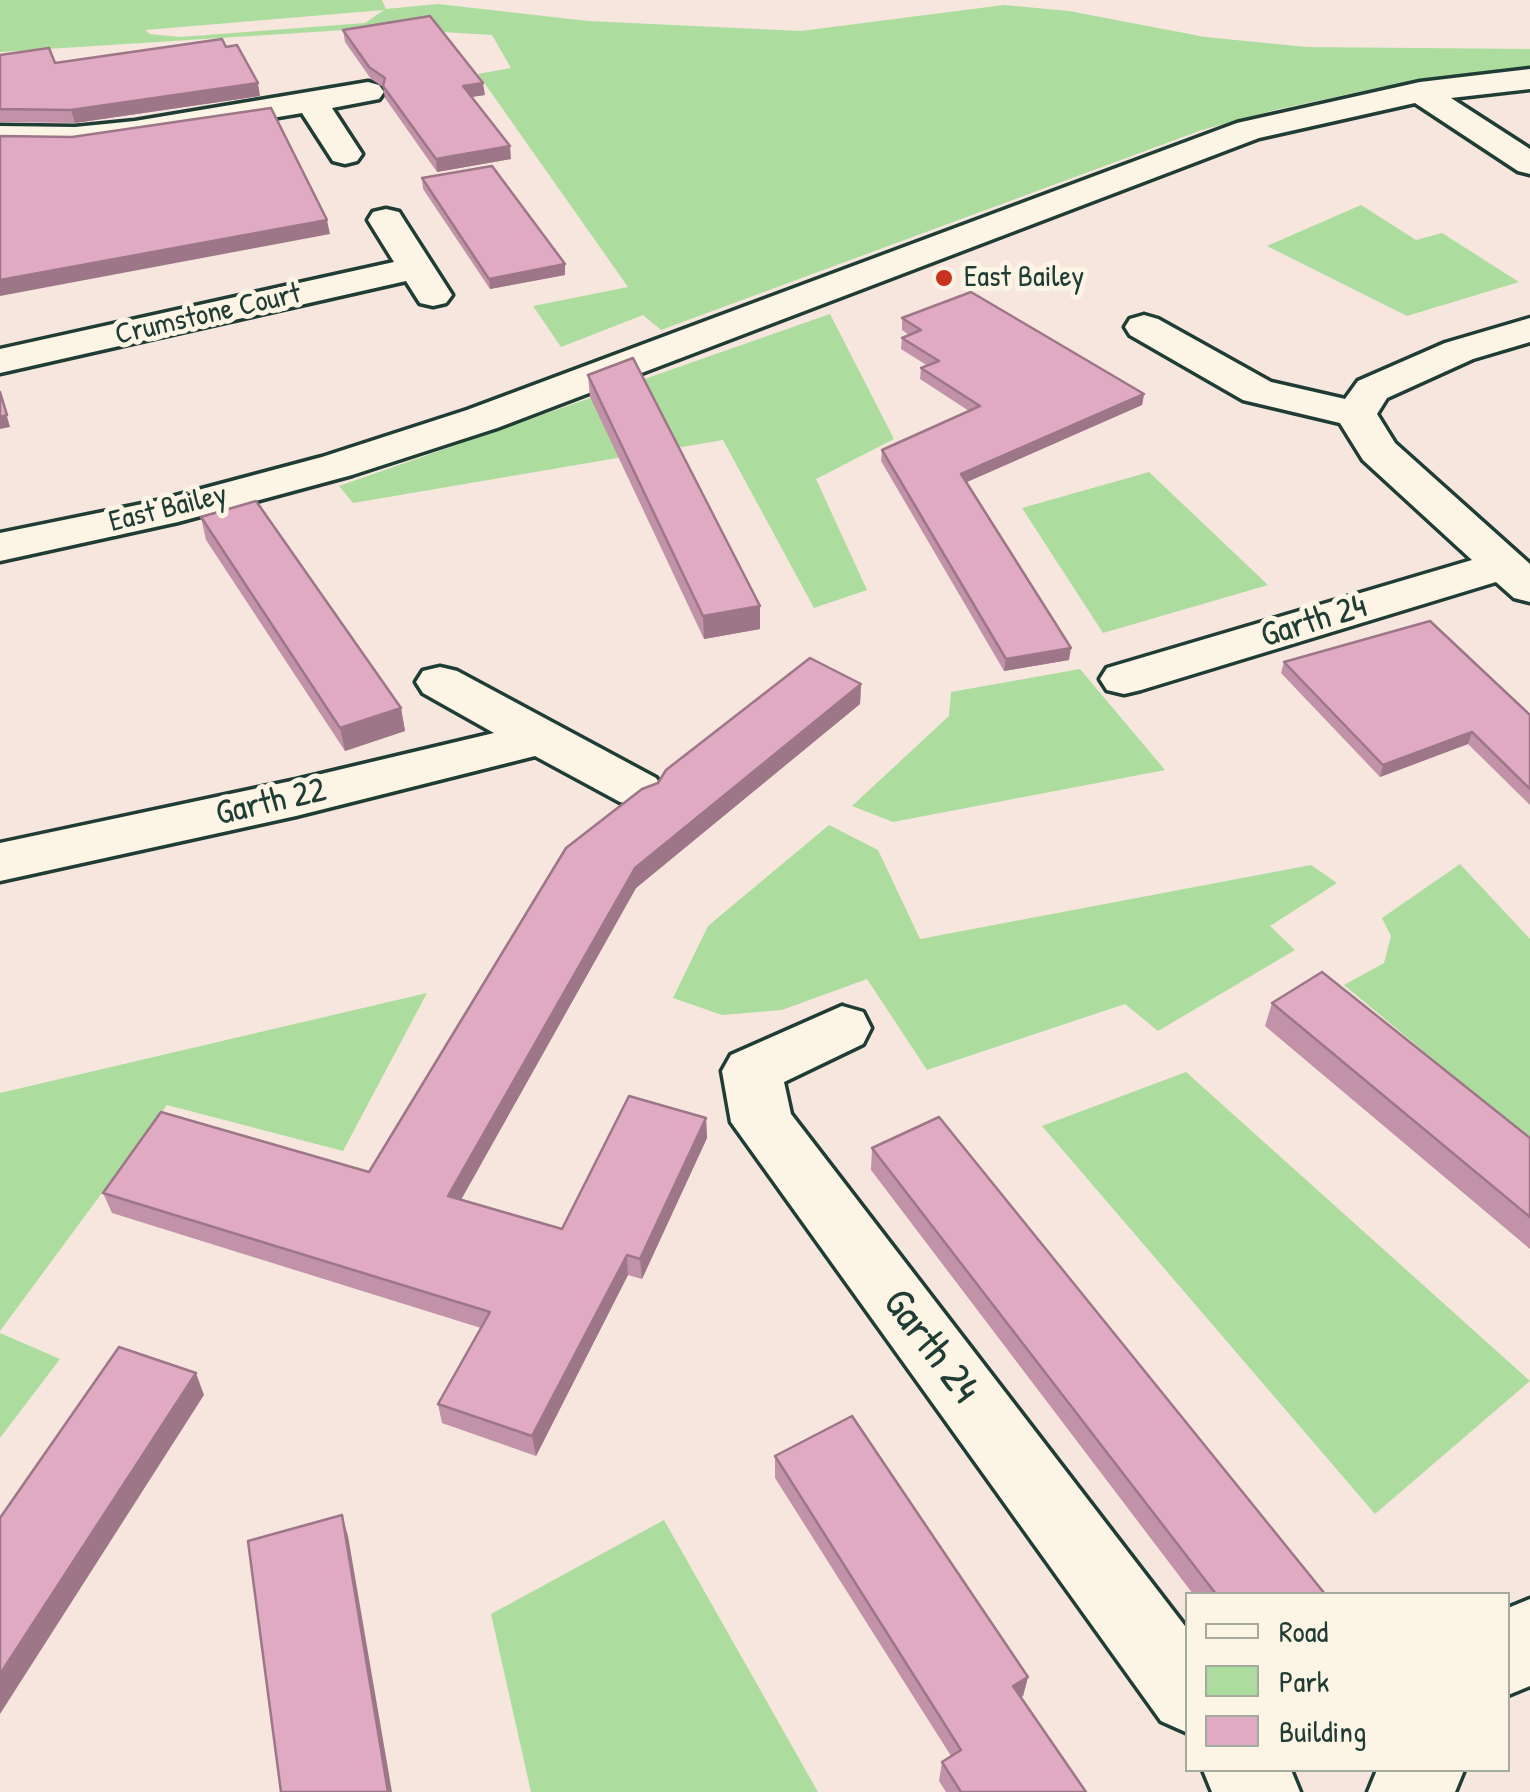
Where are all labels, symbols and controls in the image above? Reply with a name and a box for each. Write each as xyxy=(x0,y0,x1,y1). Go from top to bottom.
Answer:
place label: East Bailey xyxy=(964,260,1084,296)
marker: East Bailey xyxy=(933,267,955,289)
street label: Crumstone Court xyxy=(112,276,304,354)
street label: East Bailey xyxy=(105,477,231,541)
street label: Garth 24 xyxy=(1256,586,1372,658)
street label: Garth 22 xyxy=(212,770,330,836)
street label: Garth 24 xyxy=(871,1280,989,1414)
legend xyxy=(1185,1592,1510,1772)
text: Road xyxy=(1279,1611,1328,1651)
text: Park xyxy=(1279,1661,1329,1701)
text: Building xyxy=(1279,1711,1366,1751)

